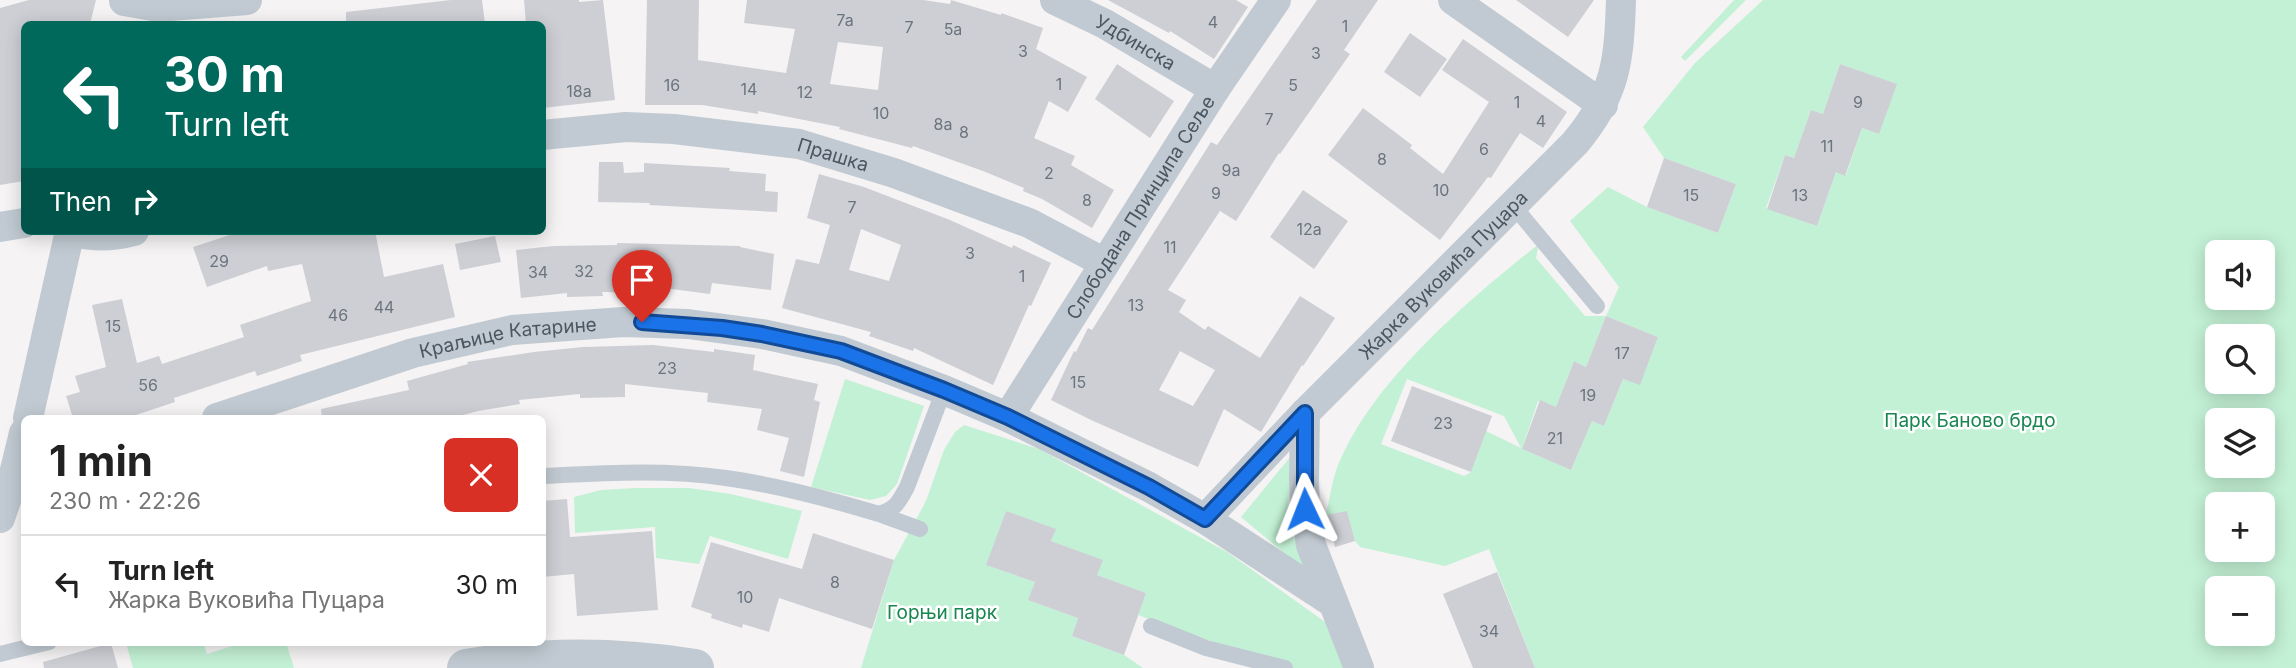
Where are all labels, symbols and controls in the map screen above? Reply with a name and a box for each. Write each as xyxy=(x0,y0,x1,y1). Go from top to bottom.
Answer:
house number: 7a xyxy=(836,10,854,30)
street label: Удбинска xyxy=(1092,10,1180,75)
house number: 4 xyxy=(1208,12,1218,32)
house number: 1 xyxy=(1342,16,1348,36)
house number: 7 xyxy=(904,17,914,37)
house number: 5a xyxy=(944,19,962,39)
house number: 3 xyxy=(1018,41,1028,61)
house number: 3 xyxy=(1311,43,1321,63)
text: 30 m xyxy=(164,45,285,104)
icon: left xyxy=(49,49,140,140)
house number: 1 xyxy=(1056,74,1062,94)
house number: 16 xyxy=(664,75,680,95)
house number: 5 xyxy=(1288,75,1298,95)
house number: 14 xyxy=(741,79,757,99)
house number: 18a xyxy=(566,81,592,101)
house number: 12 xyxy=(797,82,813,102)
street label: Слободана Принципа Сеље xyxy=(1062,91,1220,324)
house number: 1 xyxy=(1514,92,1520,112)
house number: 9 xyxy=(1853,92,1863,112)
house number: 10 xyxy=(873,103,889,123)
text: Turn left xyxy=(164,105,289,144)
house number: 7 xyxy=(1264,109,1274,129)
house number: 4 xyxy=(1536,111,1546,131)
house number: 8a xyxy=(934,114,952,134)
house number: 8 xyxy=(959,122,969,142)
street label: Прашка xyxy=(795,133,871,177)
house number: 11 xyxy=(1820,136,1834,156)
house number: 6 xyxy=(1479,139,1489,159)
house number: 8 xyxy=(1377,149,1387,169)
house number: 9a xyxy=(1222,160,1240,180)
house number: 2 xyxy=(1044,163,1054,183)
house number: 10 xyxy=(1433,180,1449,200)
icon: right xyxy=(126,182,164,220)
house number: 9 xyxy=(1211,183,1221,203)
house number: 15 xyxy=(1683,185,1699,205)
house number: 13 xyxy=(1792,185,1808,205)
text: Then xyxy=(49,186,112,217)
street label: Жарка Вуковића Пуцара xyxy=(1354,186,1532,364)
house number: 8 xyxy=(1082,190,1092,210)
house number: 7 xyxy=(847,197,857,217)
house number: 12a xyxy=(1296,219,1322,239)
house number: 11 xyxy=(1163,237,1177,257)
map controls xyxy=(2205,240,2275,646)
button: sound xyxy=(2205,240,2275,310)
house number: 3 xyxy=(965,243,975,263)
pin xyxy=(612,250,672,322)
house number: 29 xyxy=(209,251,229,271)
house number: 32 xyxy=(574,261,594,281)
icon: arrive xyxy=(623,261,661,299)
house number: 34 xyxy=(528,262,548,282)
house number: 1 xyxy=(1019,266,1025,286)
house number: 13 xyxy=(1128,295,1144,315)
house number: 44 xyxy=(374,297,394,317)
house number: 46 xyxy=(328,305,348,325)
street label: Краљице Катарине xyxy=(417,313,598,363)
house number: 15 xyxy=(105,316,121,336)
button: search xyxy=(2205,324,2275,394)
house number: 17 xyxy=(1614,343,1630,363)
house number: 23 xyxy=(657,358,677,378)
house number: 15 xyxy=(1070,372,1086,392)
house number: 56 xyxy=(138,375,158,395)
house number: 19 xyxy=(1580,385,1596,405)
button: layers xyxy=(2205,408,2275,478)
park label: Парк Баново брдо xyxy=(1884,409,2056,432)
house number: 23 xyxy=(1433,413,1453,433)
house number: 21 xyxy=(1547,428,1563,448)
text: 1 min xyxy=(49,435,153,486)
button: close xyxy=(444,438,518,512)
position arrow xyxy=(1268,472,1342,546)
text: 230 m · 22:26 xyxy=(49,487,201,515)
button: + xyxy=(2205,492,2275,562)
text: Turn left xyxy=(108,555,214,586)
icon: left xyxy=(49,565,87,603)
text: 30 m xyxy=(455,569,518,600)
house number: 8 xyxy=(830,572,840,592)
button: − xyxy=(2205,576,2275,646)
text: Жарка Вуковића Пуцара xyxy=(108,586,385,614)
house number: 10 xyxy=(737,587,753,607)
park label: Горњи парк xyxy=(887,601,998,624)
house number: 34 xyxy=(1479,621,1499,641)

